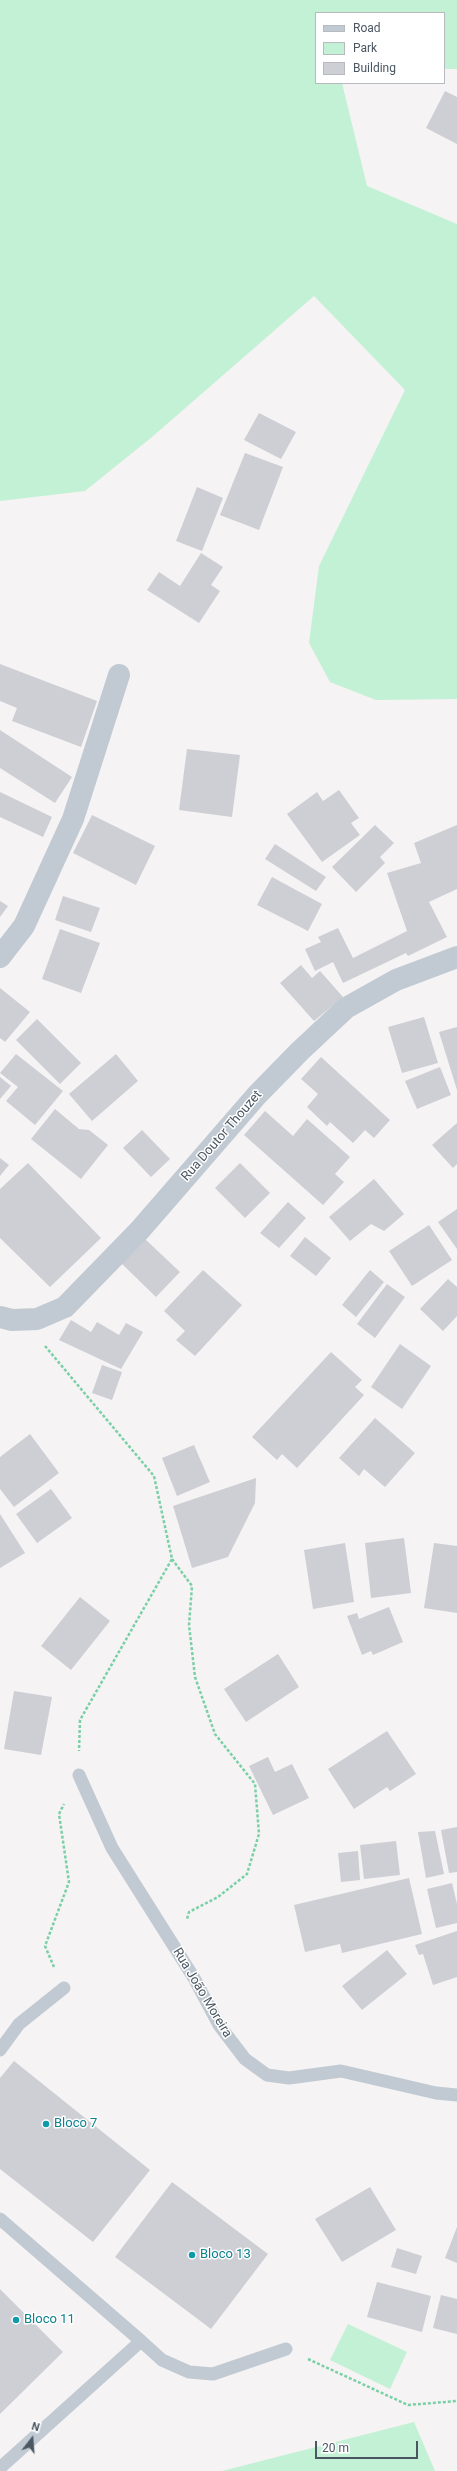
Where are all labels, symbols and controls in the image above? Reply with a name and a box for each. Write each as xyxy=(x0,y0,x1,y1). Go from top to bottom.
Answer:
legend xyxy=(315,12,445,84)
text: Road xyxy=(353,21,381,35)
text: Park xyxy=(353,41,377,55)
text: Building xyxy=(353,61,396,75)
street label: Rua Doutor Thouzet xyxy=(178,1088,266,1184)
street label: Rua João Moreira xyxy=(169,1945,235,2041)
place label: Bloco 7 xyxy=(54,2116,97,2132)
marker: Bloco 7 xyxy=(41,2119,51,2129)
place label: Bloco 13 xyxy=(200,2247,251,2263)
marker: Bloco 13 xyxy=(187,2250,197,2260)
place label: Bloco 11 xyxy=(24,2312,75,2328)
marker: Bloco 11 xyxy=(11,2315,21,2325)
north arrow xyxy=(12,2419,52,2459)
text: N xyxy=(30,2420,41,2434)
scale bar xyxy=(317,2433,420,2459)
text: 20 m xyxy=(322,2441,349,2455)

